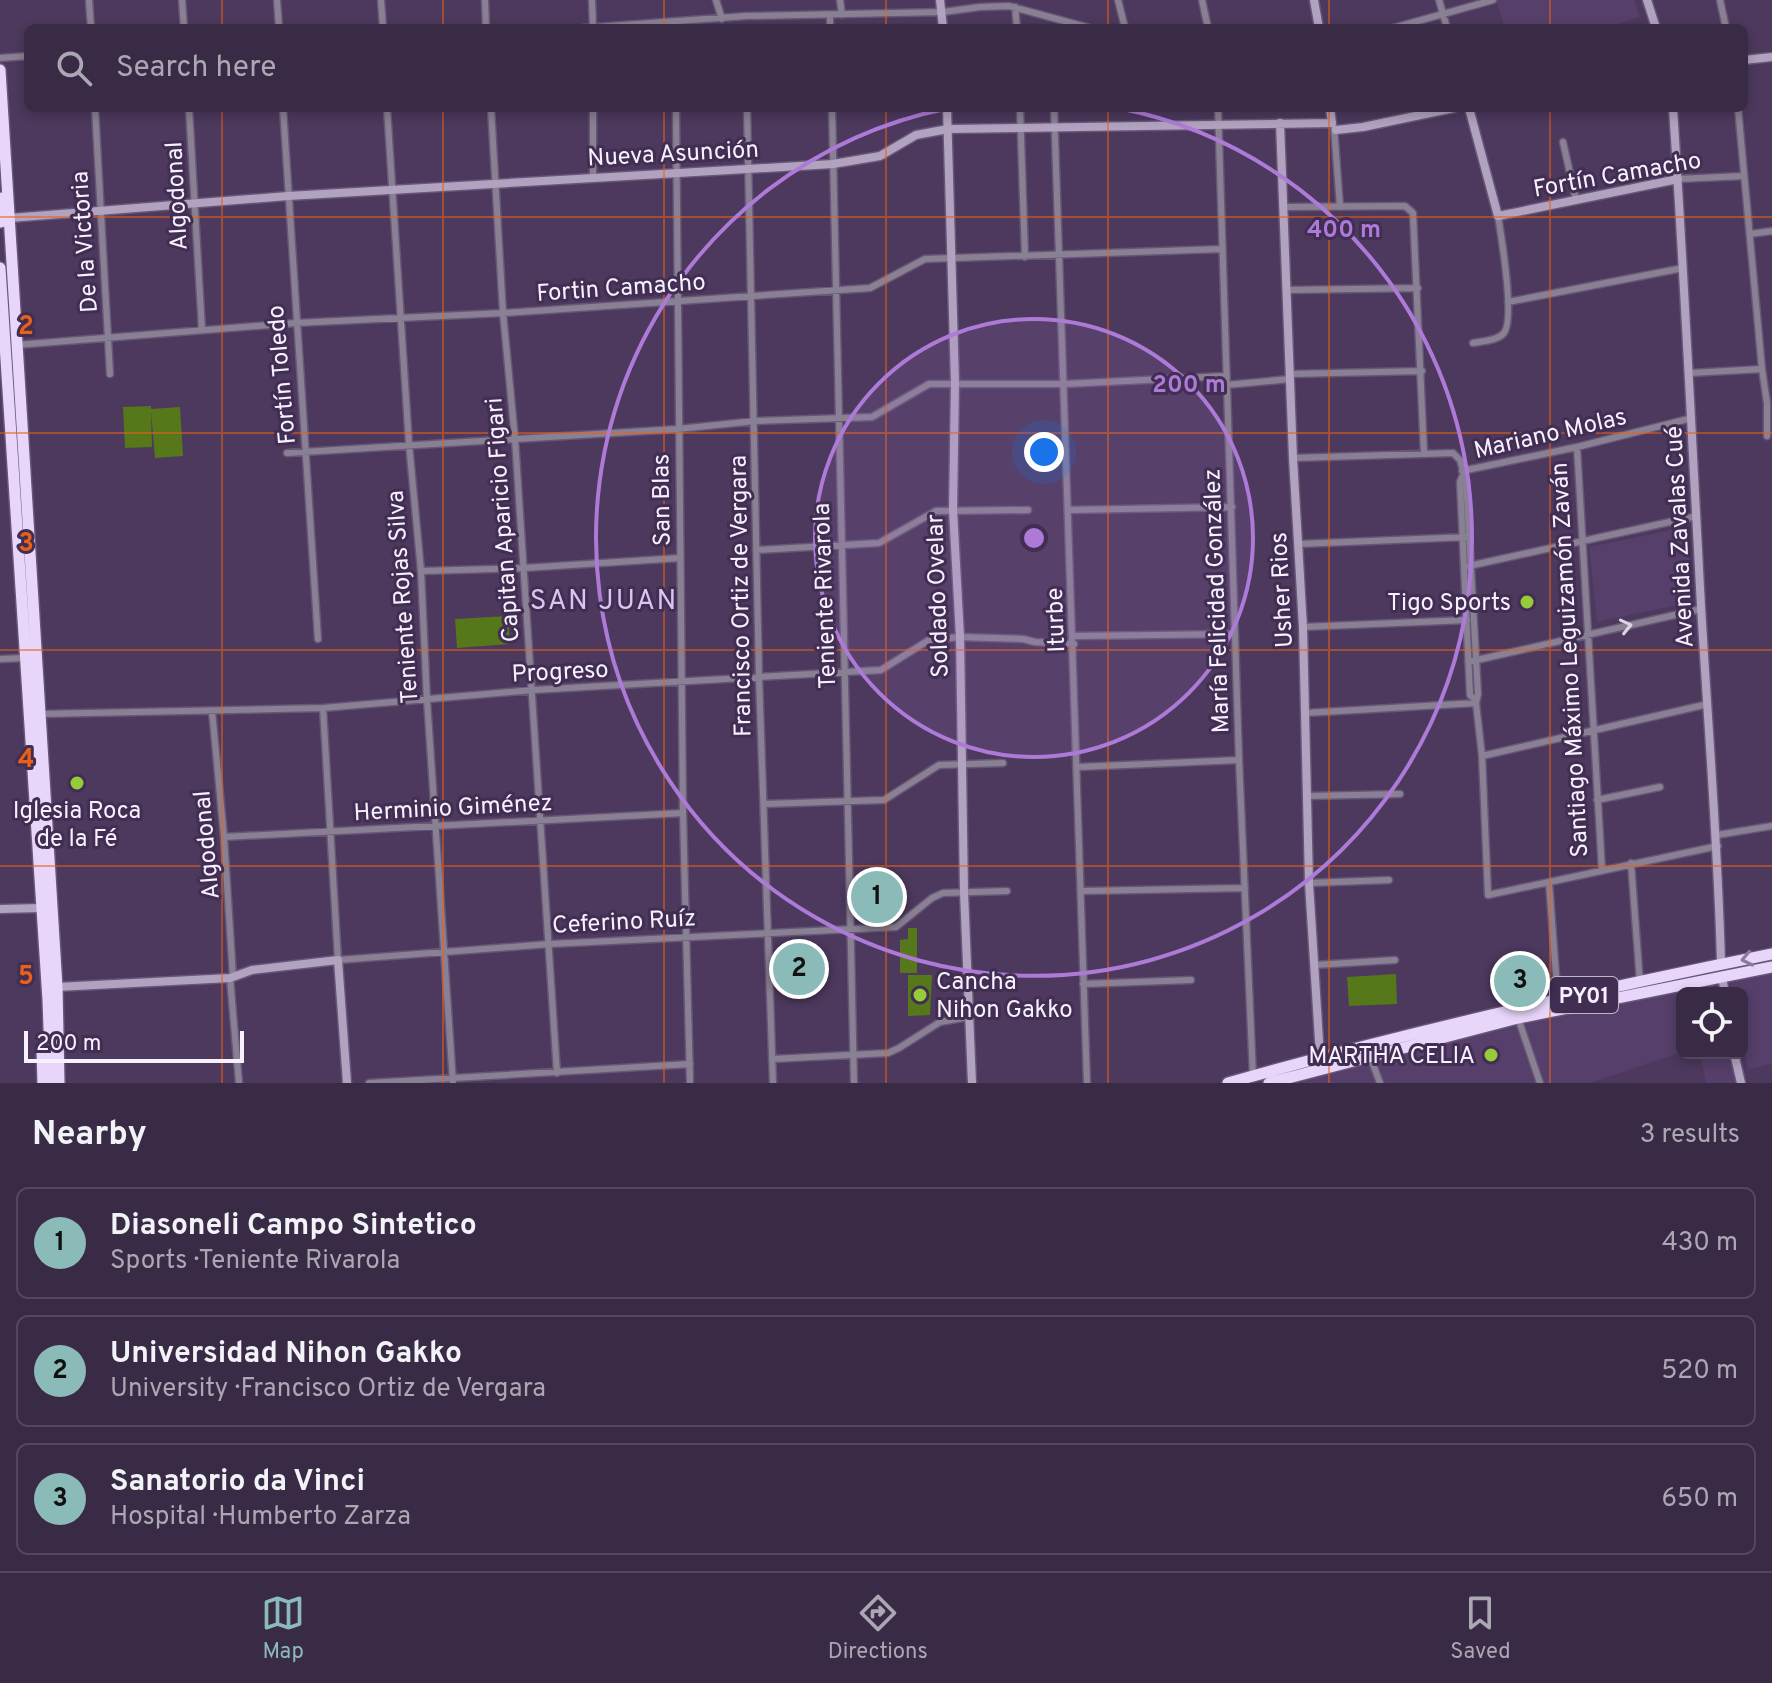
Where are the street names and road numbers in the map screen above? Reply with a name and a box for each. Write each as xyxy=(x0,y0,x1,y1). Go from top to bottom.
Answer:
street label: Nueva Asunción xyxy=(587,136,760,174)
street label: Algodonal xyxy=(160,141,196,251)
street label: Fortín Camacho xyxy=(1531,146,1704,206)
street label: De la Victoria xyxy=(66,170,106,314)
street label: Fortin Camacho xyxy=(536,268,707,310)
street label: Fortín Toledo xyxy=(262,304,304,446)
street label: Capitan Aparicio Figari xyxy=(480,397,528,643)
street label: Mariano Molas xyxy=(1471,403,1630,467)
street label: Avenida Zavalas Cué xyxy=(1660,425,1702,649)
street label: San Blas xyxy=(647,454,679,546)
street label: Francisco Ortiz de Vergara xyxy=(725,455,759,737)
street label: Santiago Máximo Leguizamón Zaván xyxy=(1546,462,1596,858)
street label: María Felicidad González xyxy=(1198,468,1238,734)
street label: Teniente Rojas Silva xyxy=(382,489,426,705)
street label: Teniente Rivarola xyxy=(808,502,844,689)
street label: Soldado Ovelar xyxy=(921,514,957,678)
street label: Usher Rios xyxy=(1265,531,1301,649)
street label: Iturbe xyxy=(1041,587,1073,653)
street label: Progreso xyxy=(511,655,609,691)
street label: Algodonal xyxy=(188,789,228,900)
street label: Herminio Giménez xyxy=(353,789,553,829)
street label: Ceferino Ruíz xyxy=(551,904,697,942)
road number: PY01 xyxy=(1550,977,1618,1013)

